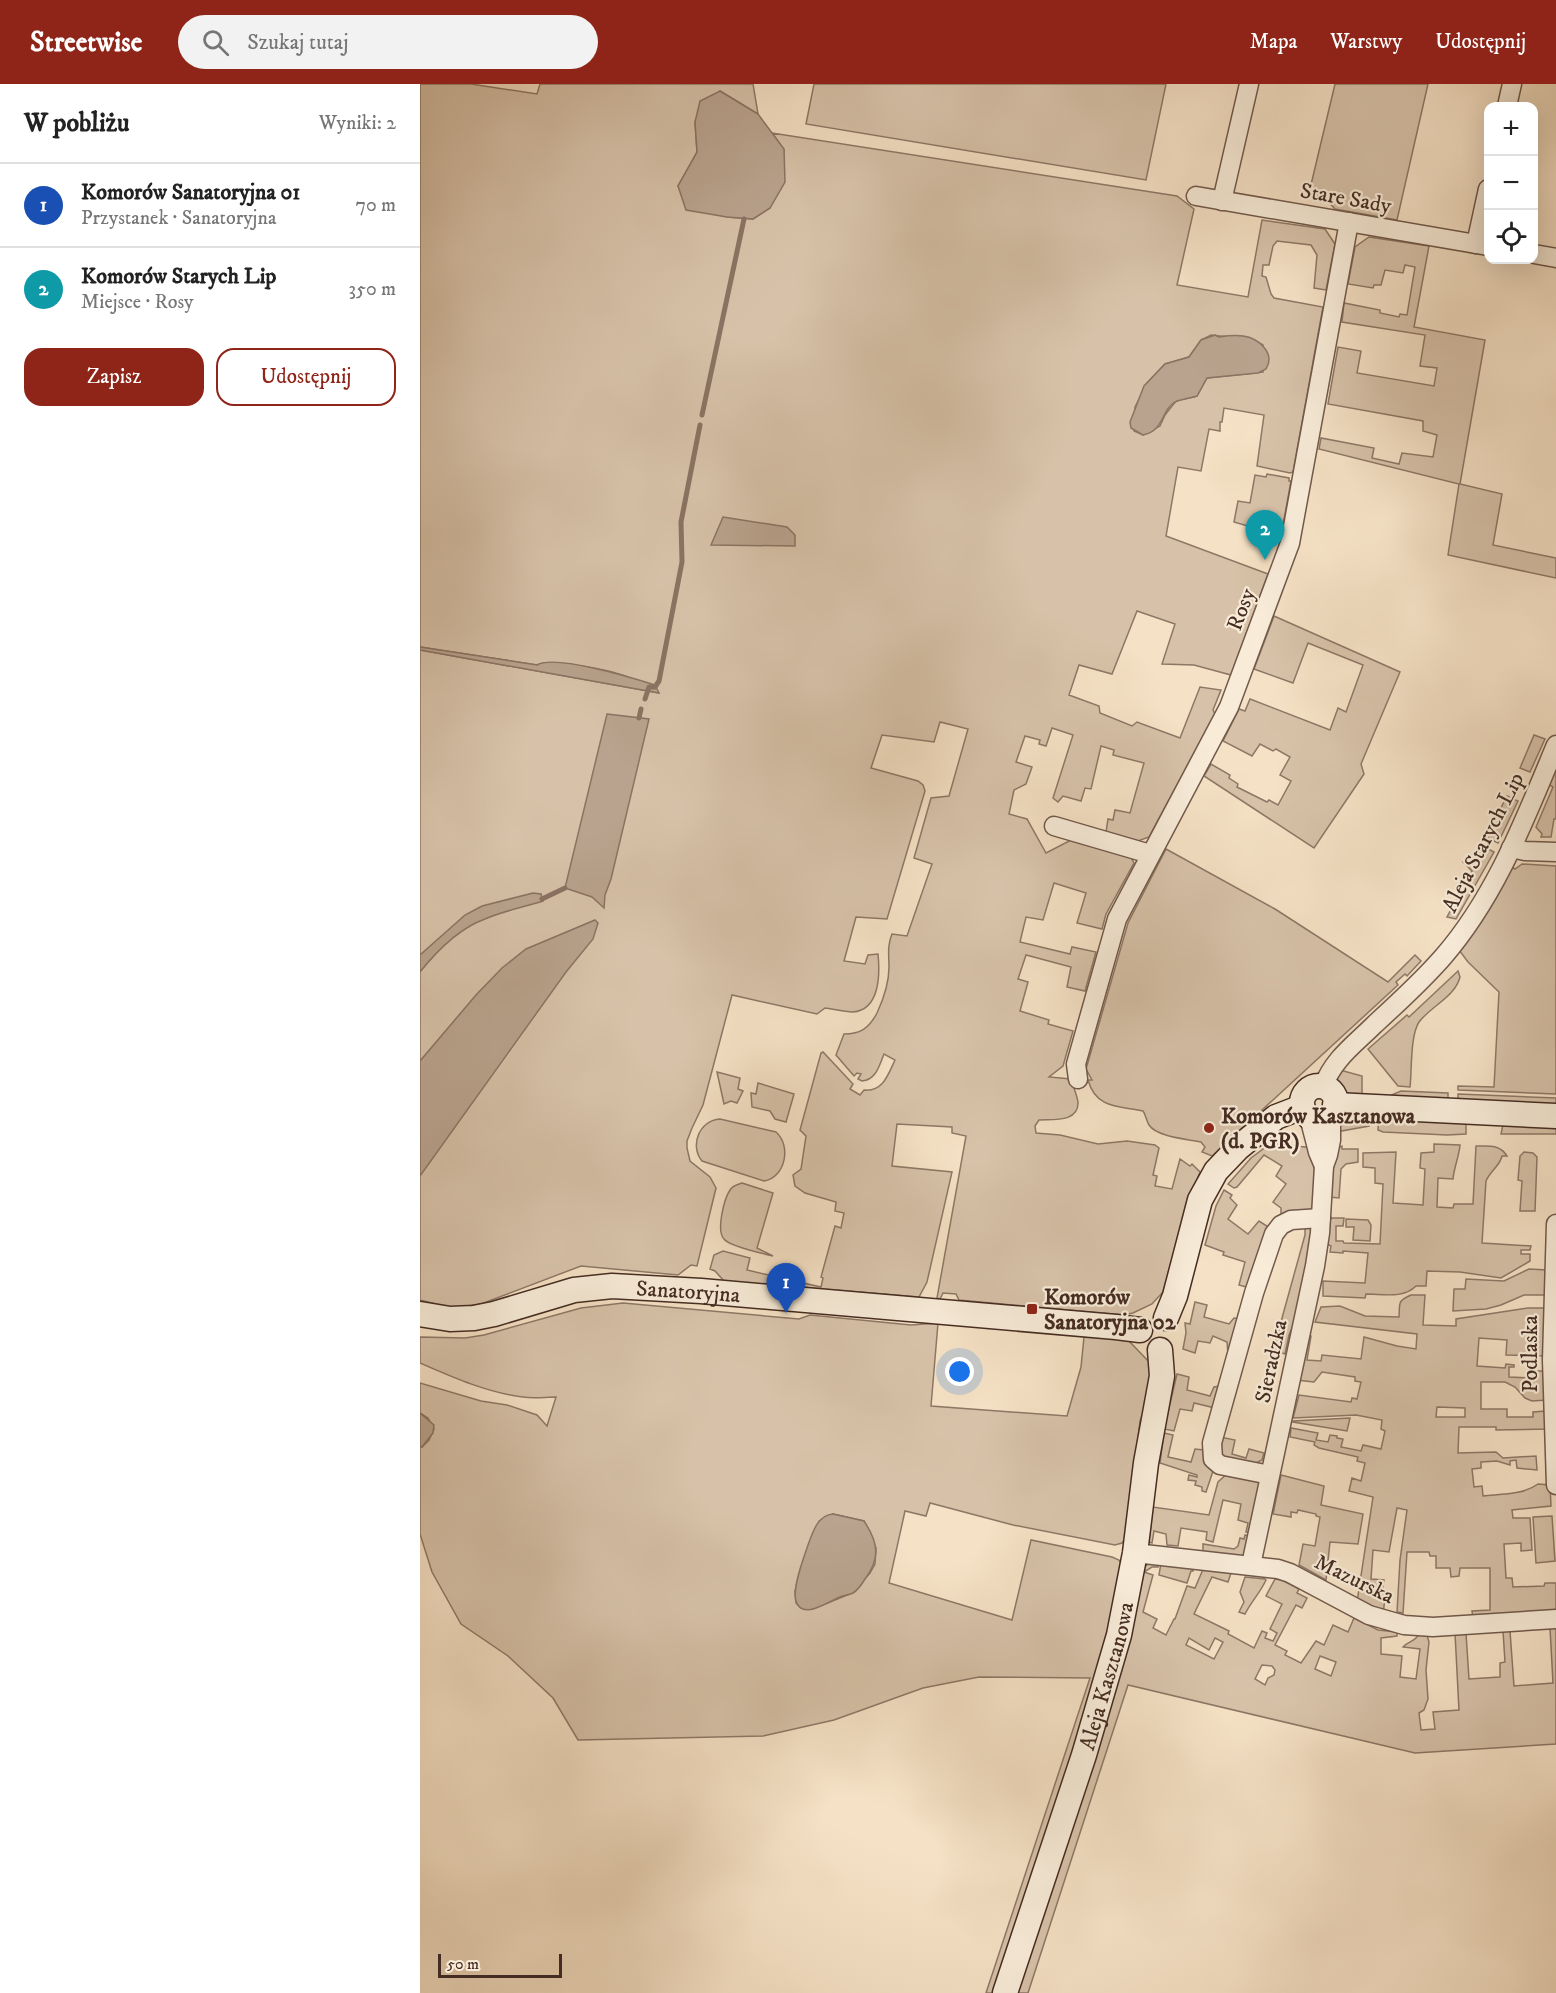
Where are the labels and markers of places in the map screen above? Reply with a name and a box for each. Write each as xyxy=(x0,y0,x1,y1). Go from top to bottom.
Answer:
pin: 2 xyxy=(1246,510,1284,560)
place label: Komorów Kasztanowa (d. PGR) xyxy=(1221,1103,1416,1155)
marker: Komorów Kasztanowa (d. PGR) xyxy=(1202,1121,1216,1135)
pin: 1 xyxy=(766,1264,806,1313)
place label: Komorów Sanatoryjna 02 xyxy=(1044,1284,1177,1337)
marker: Komorów Sanatoryjna 02 xyxy=(1025,1302,1039,1316)

